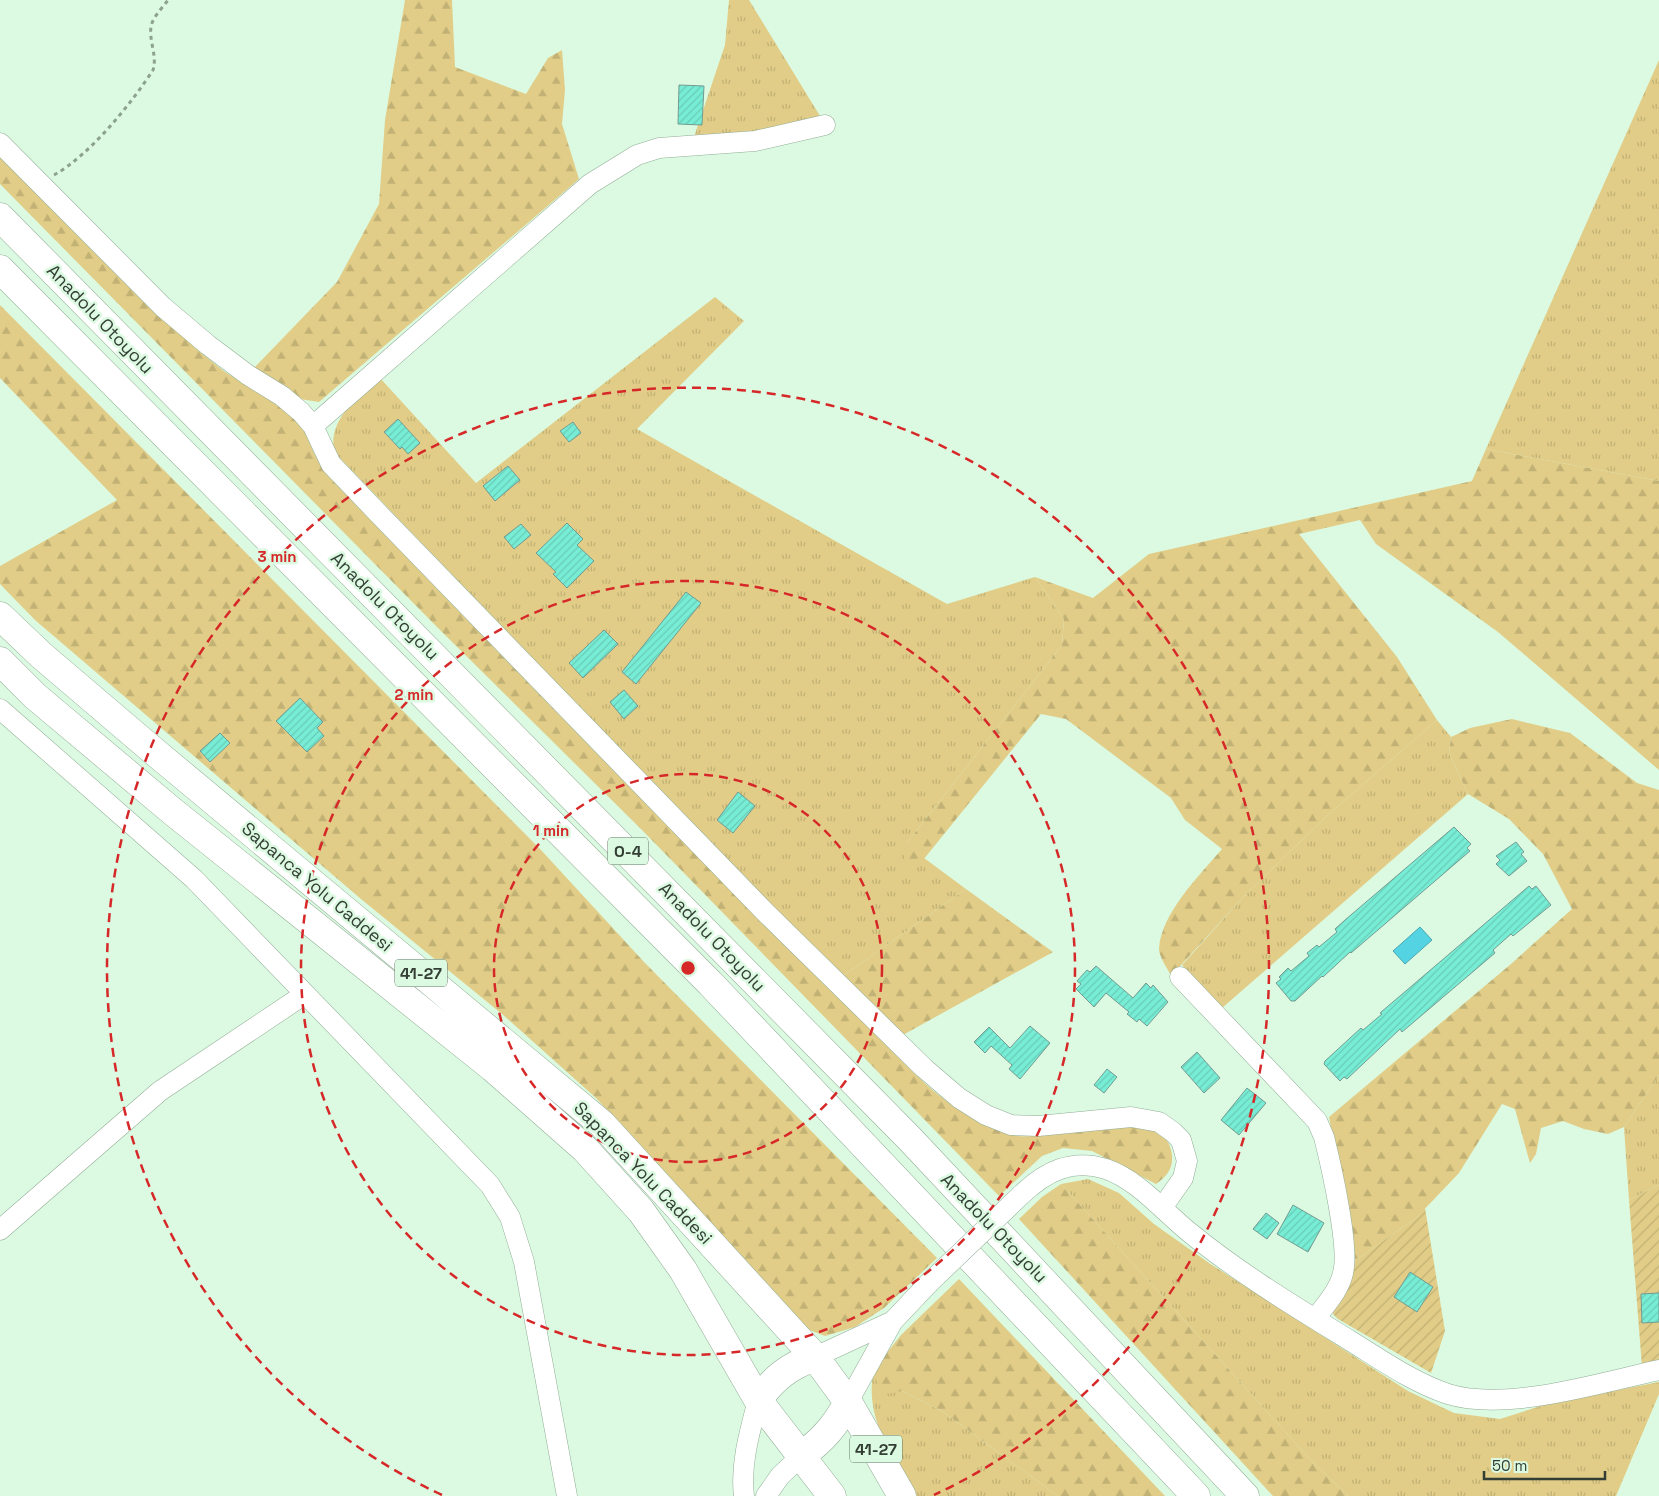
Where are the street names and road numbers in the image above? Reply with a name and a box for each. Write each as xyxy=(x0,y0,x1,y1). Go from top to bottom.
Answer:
street label: Anadolu Otoyolu xyxy=(42,259,159,378)
street label: Anadolu Otoyolu xyxy=(326,547,444,665)
street label: Sapanca Yolu Caddesi xyxy=(237,817,397,956)
road number: O-4 xyxy=(608,838,648,864)
street label: Anadolu Otoyolu xyxy=(654,877,771,996)
road number: 41-27 xyxy=(395,960,447,986)
street label: Sapanca Yolu Caddesi xyxy=(569,1096,718,1249)
street label: Anadolu Otoyolu xyxy=(936,1168,1053,1287)
road number: 41-27 xyxy=(850,1436,902,1462)

